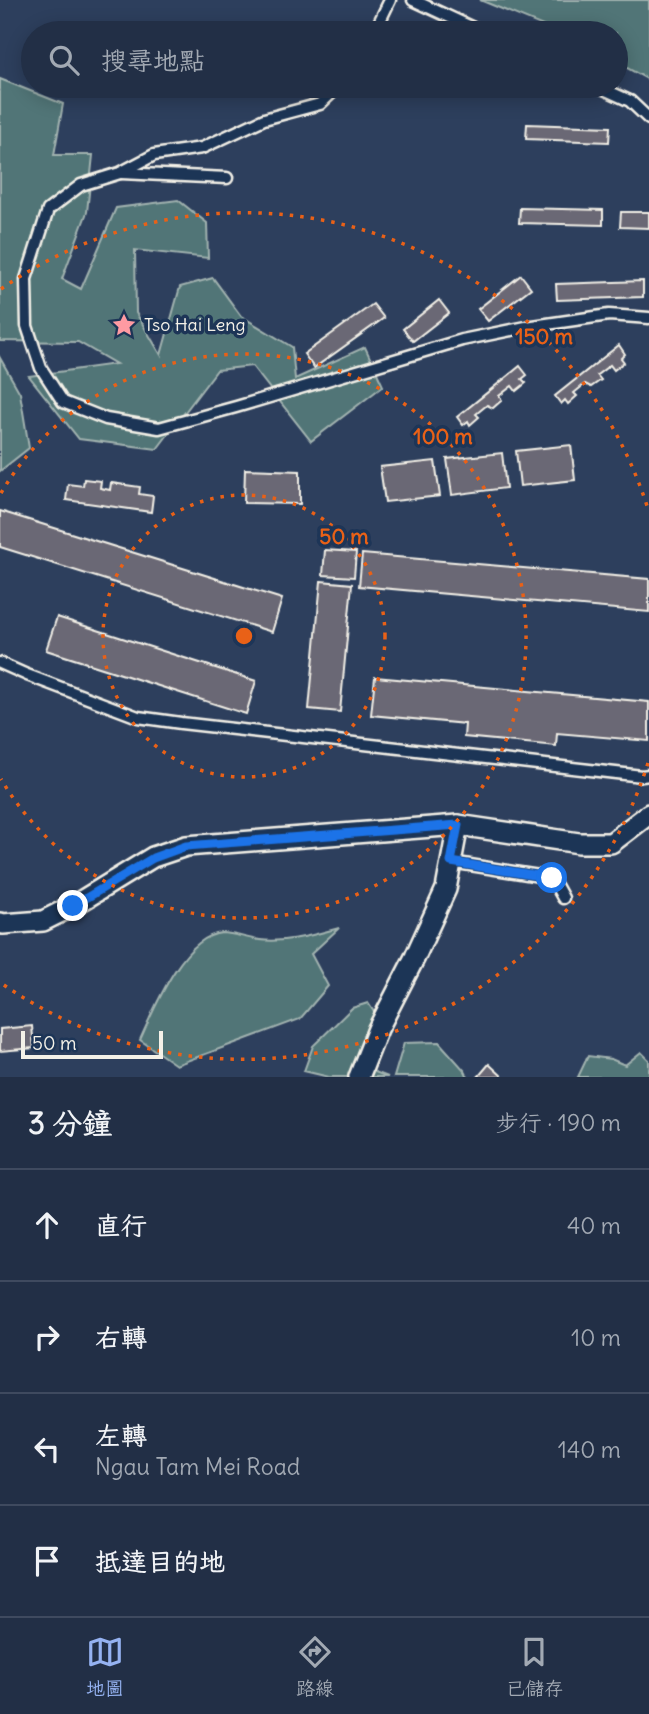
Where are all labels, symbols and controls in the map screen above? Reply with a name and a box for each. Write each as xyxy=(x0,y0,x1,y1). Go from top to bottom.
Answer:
search box xyxy=(21,21,628,98)
icon: search xyxy=(45,41,83,79)
text: 搜尋地點 xyxy=(101,44,205,77)
place icon: Tso Hai Leng xyxy=(110,311,138,339)
place label: Tso Hai Leng xyxy=(144,313,246,336)
text: 150 m xyxy=(515,323,573,350)
text: 100 m xyxy=(413,423,473,450)
text: 50 m xyxy=(319,523,369,550)
centre of rings xyxy=(232,624,256,648)
route start xyxy=(536,862,567,893)
route end xyxy=(57,890,88,921)
scale bar xyxy=(21,1028,163,1060)
text: 50 m xyxy=(32,1031,77,1055)
text: 3 分鐘 xyxy=(28,1104,112,1142)
text: 步行 · 190 m xyxy=(496,1108,621,1137)
icon: ahead xyxy=(28,1206,66,1244)
text: 直行 xyxy=(95,1209,147,1242)
text: 40 m xyxy=(567,1211,621,1240)
icon: right xyxy=(28,1318,66,1356)
text: 右轉 xyxy=(95,1321,147,1354)
text: 10 m xyxy=(571,1323,621,1352)
text: 左轉 xyxy=(95,1419,147,1452)
icon: left xyxy=(28,1430,66,1468)
text: 140 m xyxy=(558,1435,621,1464)
text: Ngau Tam Mei Road xyxy=(95,1452,300,1481)
icon: arrive xyxy=(28,1542,66,1580)
text: 抵達目的地 xyxy=(95,1545,225,1578)
tab: 地圖 xyxy=(86,1633,124,1700)
tab: 路線 xyxy=(296,1633,334,1700)
tab: 已儲存 xyxy=(506,1633,563,1700)

